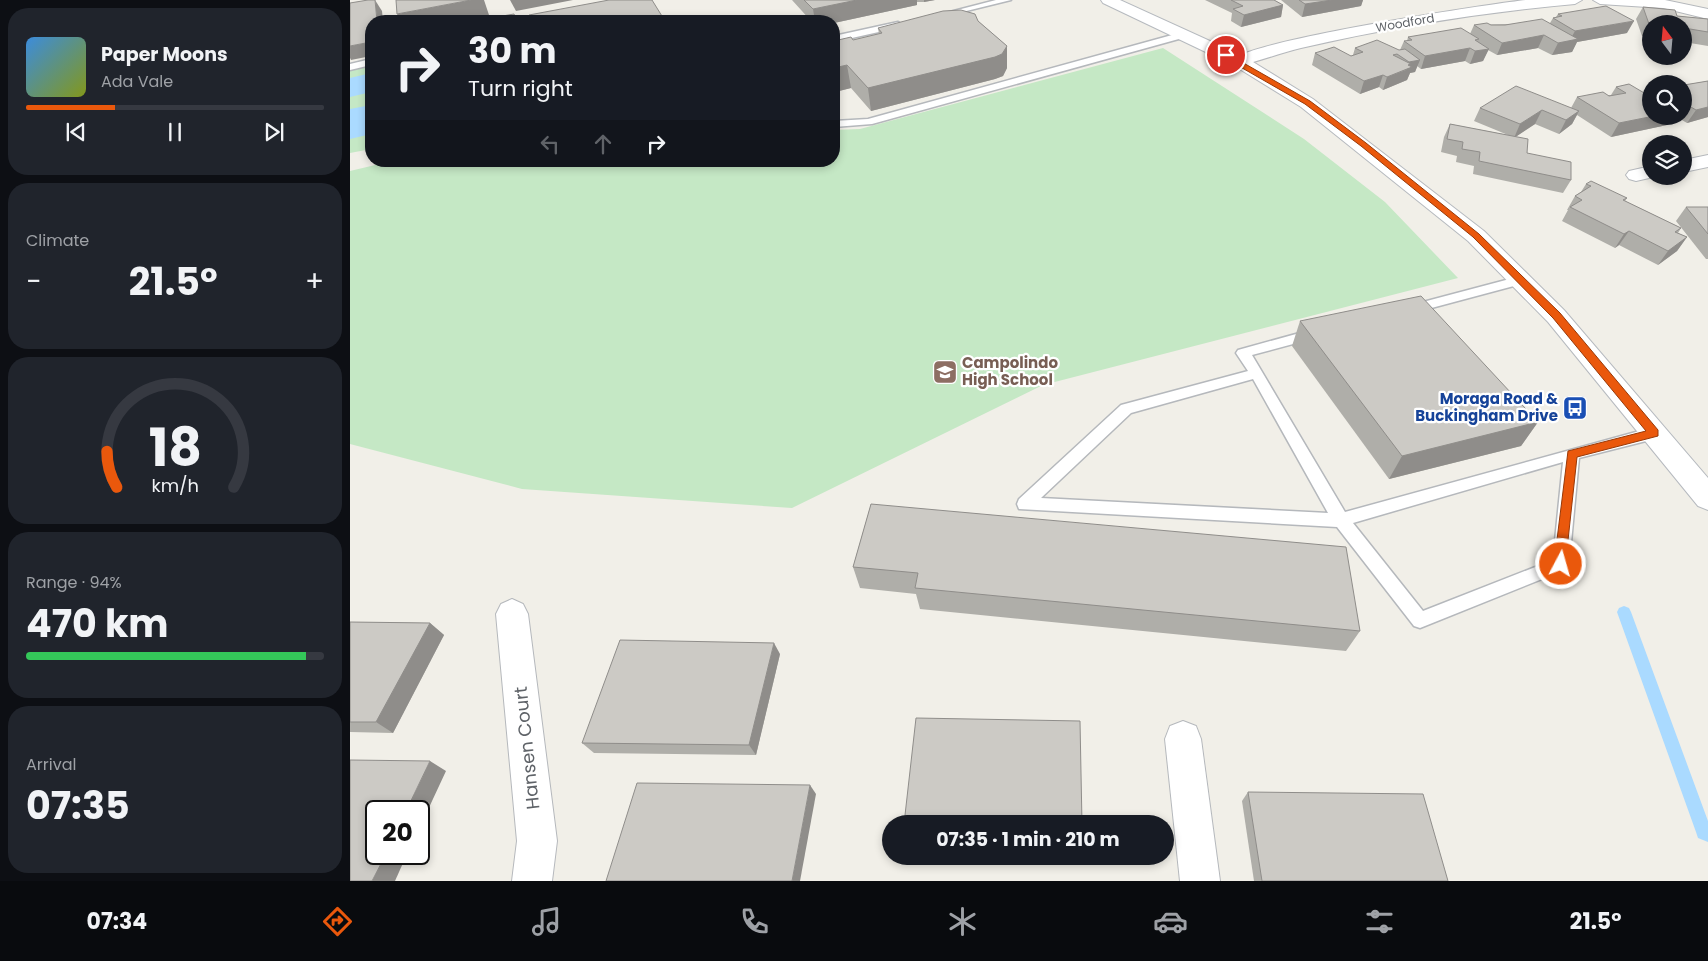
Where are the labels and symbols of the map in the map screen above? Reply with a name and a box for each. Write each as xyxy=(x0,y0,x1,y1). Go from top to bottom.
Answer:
street label: Woodford xyxy=(1374,9,1436,36)
north arrow xyxy=(1642,15,1692,65)
pin xyxy=(1205,34,1247,76)
place label: Campolindo High School xyxy=(962,352,1058,390)
school or university icon: Campolindo High School xyxy=(932,359,958,385)
place label: Moraga Road & Buckingham Drive xyxy=(1415,388,1558,426)
bus stop icon: Moraga Road & Buckingham Drive xyxy=(1562,395,1588,421)
position arrow xyxy=(1534,537,1586,589)
street label: Hansen Court xyxy=(508,685,545,811)
speed limit sign: 20 xyxy=(365,800,430,865)

